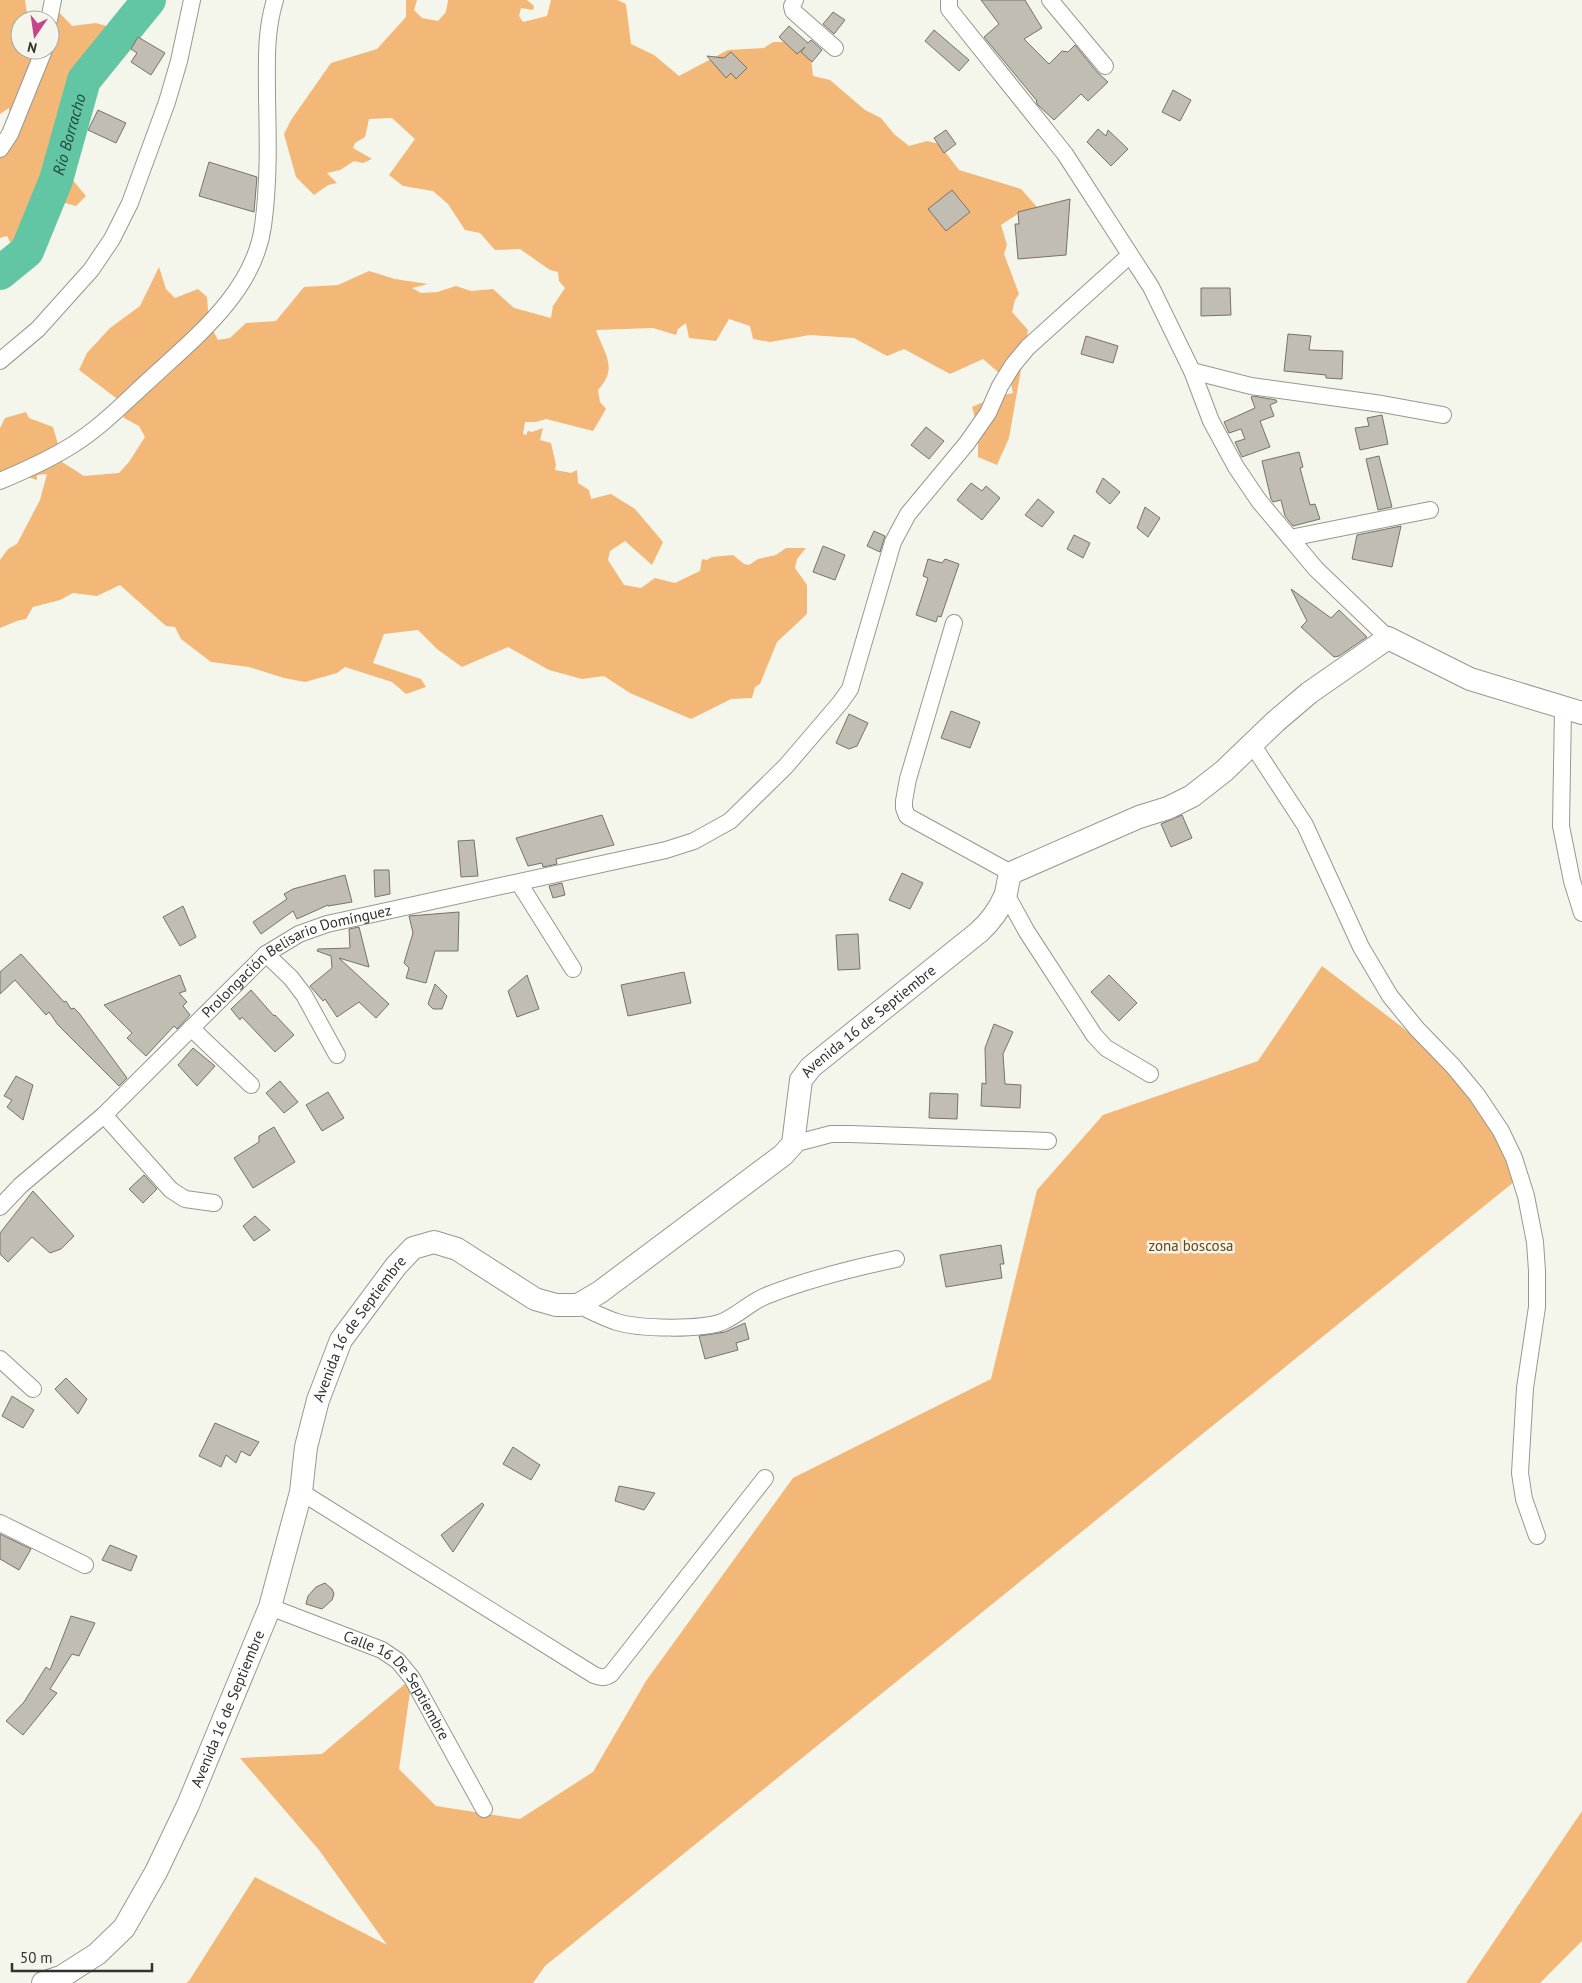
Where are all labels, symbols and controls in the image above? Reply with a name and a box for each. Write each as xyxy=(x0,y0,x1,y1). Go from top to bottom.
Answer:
north arrow xyxy=(10,10,60,60)
text: N xyxy=(26,38,39,57)
water label: Río Borracho xyxy=(48,91,90,177)
street label: Prolongación Belisario Domínguez xyxy=(197,900,393,1022)
street label: Avenida 16 de Septiembre xyxy=(796,961,939,1081)
park label: zona boscosa xyxy=(1149,1236,1233,1255)
street label: Avenida 16 de Septiembre xyxy=(308,1251,410,1404)
street label: Calle 16 De Septiembre xyxy=(341,1626,454,1743)
street label: Avenida 16 de Septiembre xyxy=(186,1627,268,1790)
scale bar xyxy=(12,1940,152,1972)
text: 50 m xyxy=(20,1948,53,1967)

